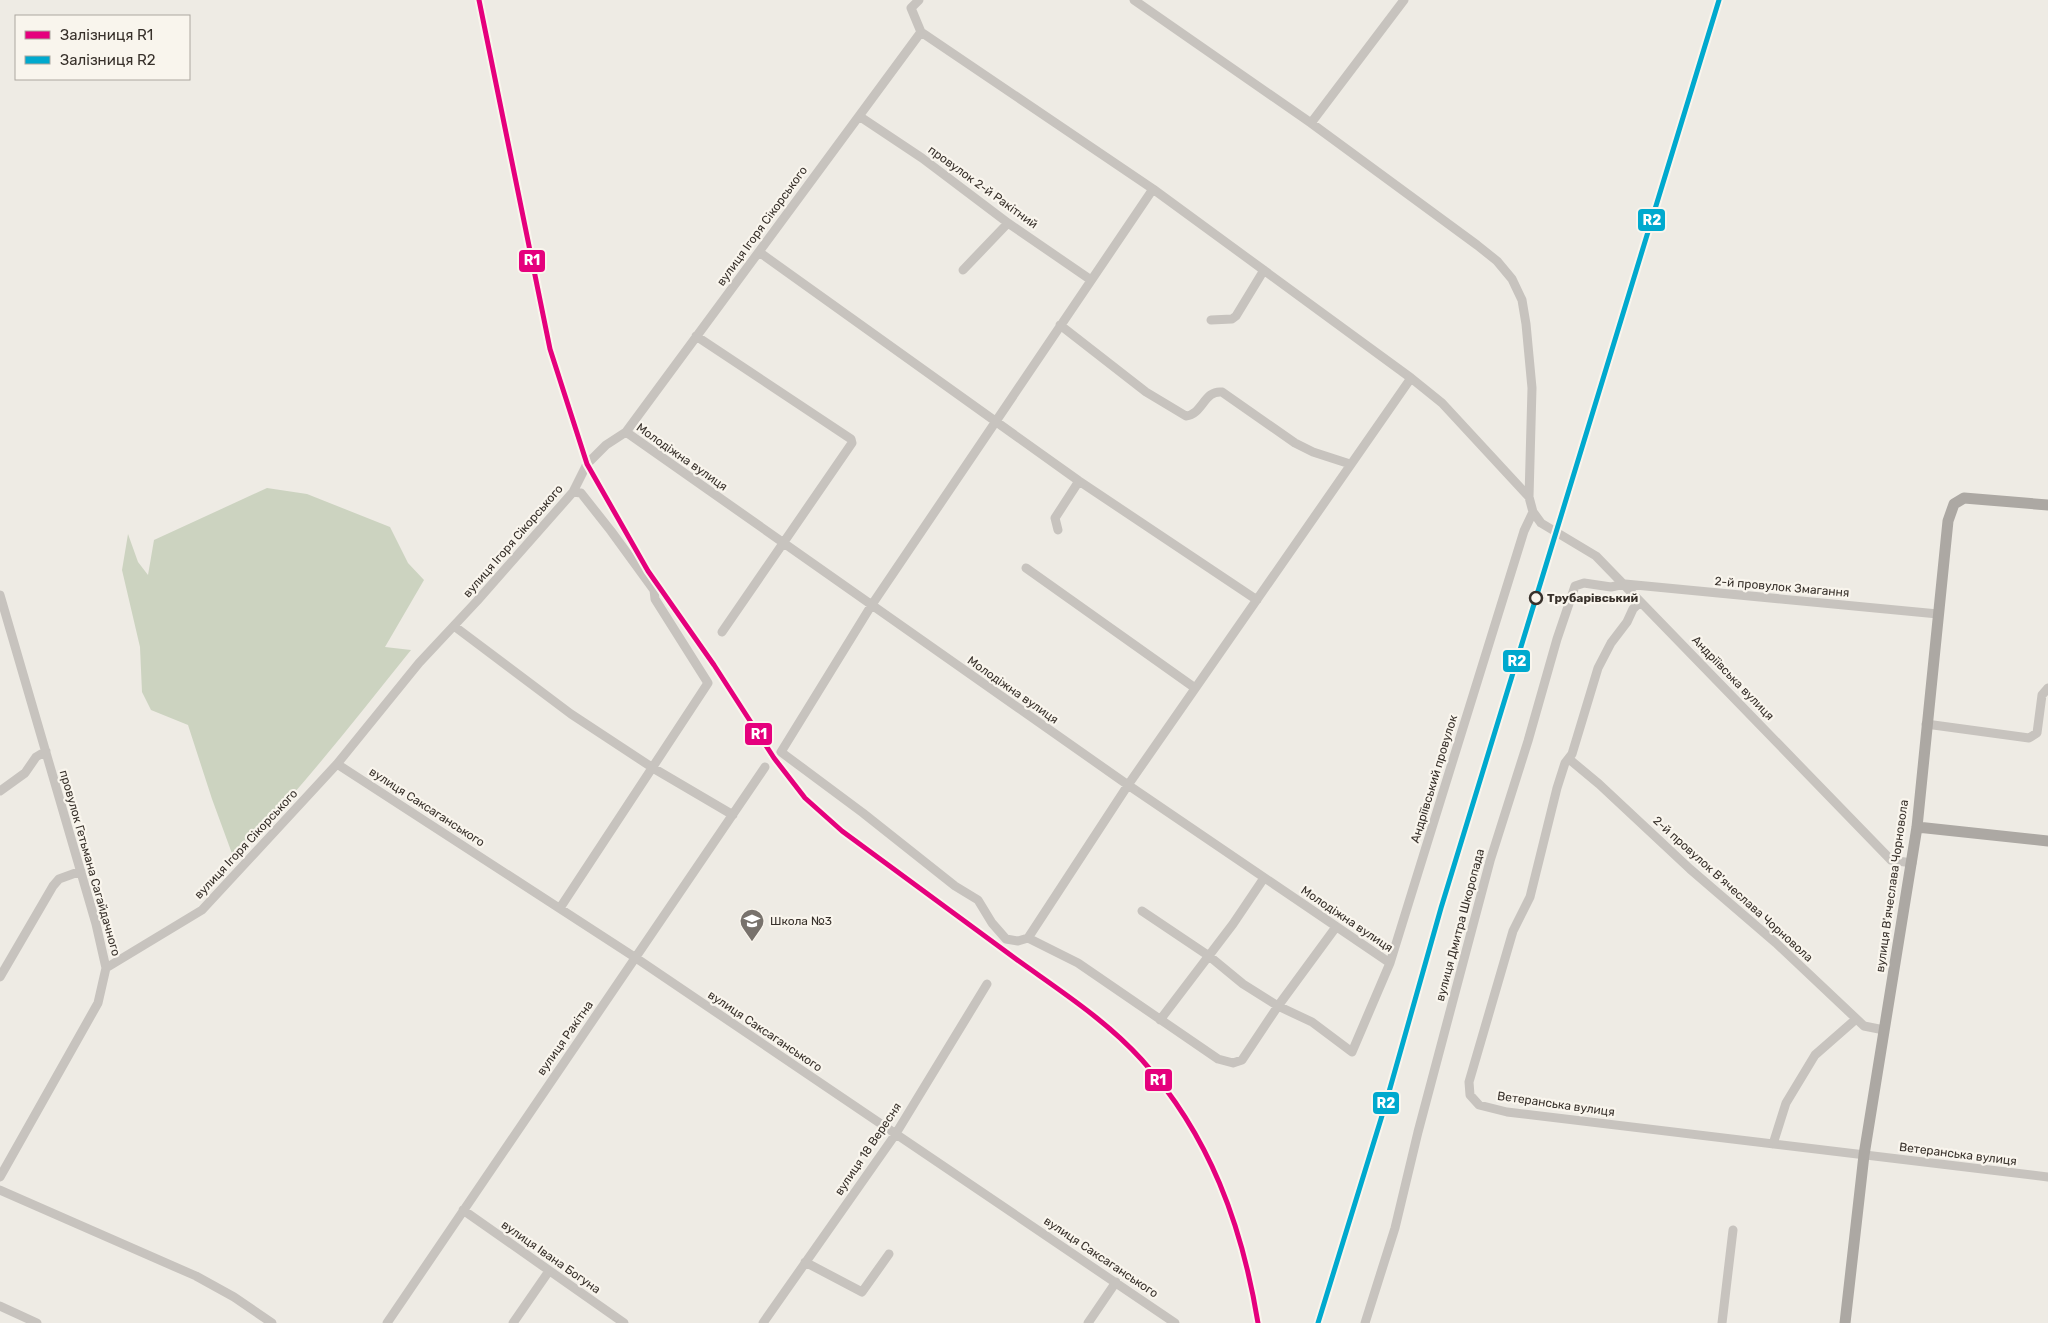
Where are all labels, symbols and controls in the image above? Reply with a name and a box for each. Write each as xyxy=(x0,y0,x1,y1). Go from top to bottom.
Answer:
legend xyxy=(15,15,190,80)
text: Залізниця R1 xyxy=(60,26,153,44)
text: Залізниця R2 xyxy=(60,51,156,69)
street label: провулок 2-й Ракітний xyxy=(926,143,1040,231)
street label: вулиця Ігоря Сікорського xyxy=(714,163,810,289)
line badge: R2 xyxy=(1637,208,1666,232)
text: R2 xyxy=(1643,212,1661,229)
line badge: R1 xyxy=(518,249,546,273)
text: R1 xyxy=(524,252,540,269)
street label: Молодіжна вулиця xyxy=(634,420,730,494)
street label: вулиця Ігоря Сікорського xyxy=(460,482,566,600)
street label: 2-й провулок Змагання xyxy=(1714,574,1850,600)
marker: Трубарівський xyxy=(1529,591,1543,605)
place label: Трубарівський xyxy=(1547,591,1638,605)
street label: Андріївська вулиця xyxy=(1689,633,1777,723)
line badge: R2 xyxy=(1502,649,1531,673)
street label: Молодіжна вулиця xyxy=(965,653,1061,727)
text: R2 xyxy=(1508,653,1526,670)
street label: Андріївський провулок xyxy=(1408,713,1460,845)
line badge: R1 xyxy=(744,722,773,746)
text: R1 xyxy=(751,726,767,743)
street label: вулиця Саксаганського xyxy=(367,764,487,850)
street label: провулок Гетьмана Сагайдачного xyxy=(57,768,123,958)
street label: вулиця Ігоря Сікорського xyxy=(192,786,300,902)
street label: вулиця В'ячеслава Чорновола xyxy=(1873,799,1911,973)
street label: 2-й провулок В'ячеслава Чорновола xyxy=(1650,813,1816,965)
street label: вулиця Дмитра Шкоропада xyxy=(1433,847,1487,1003)
street label: Молодіжна вулиця xyxy=(1298,883,1396,955)
school or university icon: Школа №3 xyxy=(739,908,765,942)
place label: Школа №3 xyxy=(770,914,832,928)
street label: вулиця Саксаганського xyxy=(705,988,825,1075)
street label: вулиця Ракітна xyxy=(534,998,596,1078)
line badge: R1 xyxy=(1144,1068,1173,1092)
text: R1 xyxy=(1150,1072,1166,1089)
street label: Ветеранська вулиця xyxy=(1496,1089,1616,1119)
line badge: R2 xyxy=(1372,1091,1400,1115)
text: R2 xyxy=(1377,1095,1395,1112)
street label: вулиця 18 Вересня xyxy=(832,1100,904,1198)
street label: Ветеранська вулиця xyxy=(1898,1140,2018,1168)
street label: вулиця Саксаганського xyxy=(1041,1214,1161,1301)
street label: вулиця Івана Богуна xyxy=(499,1217,603,1297)

